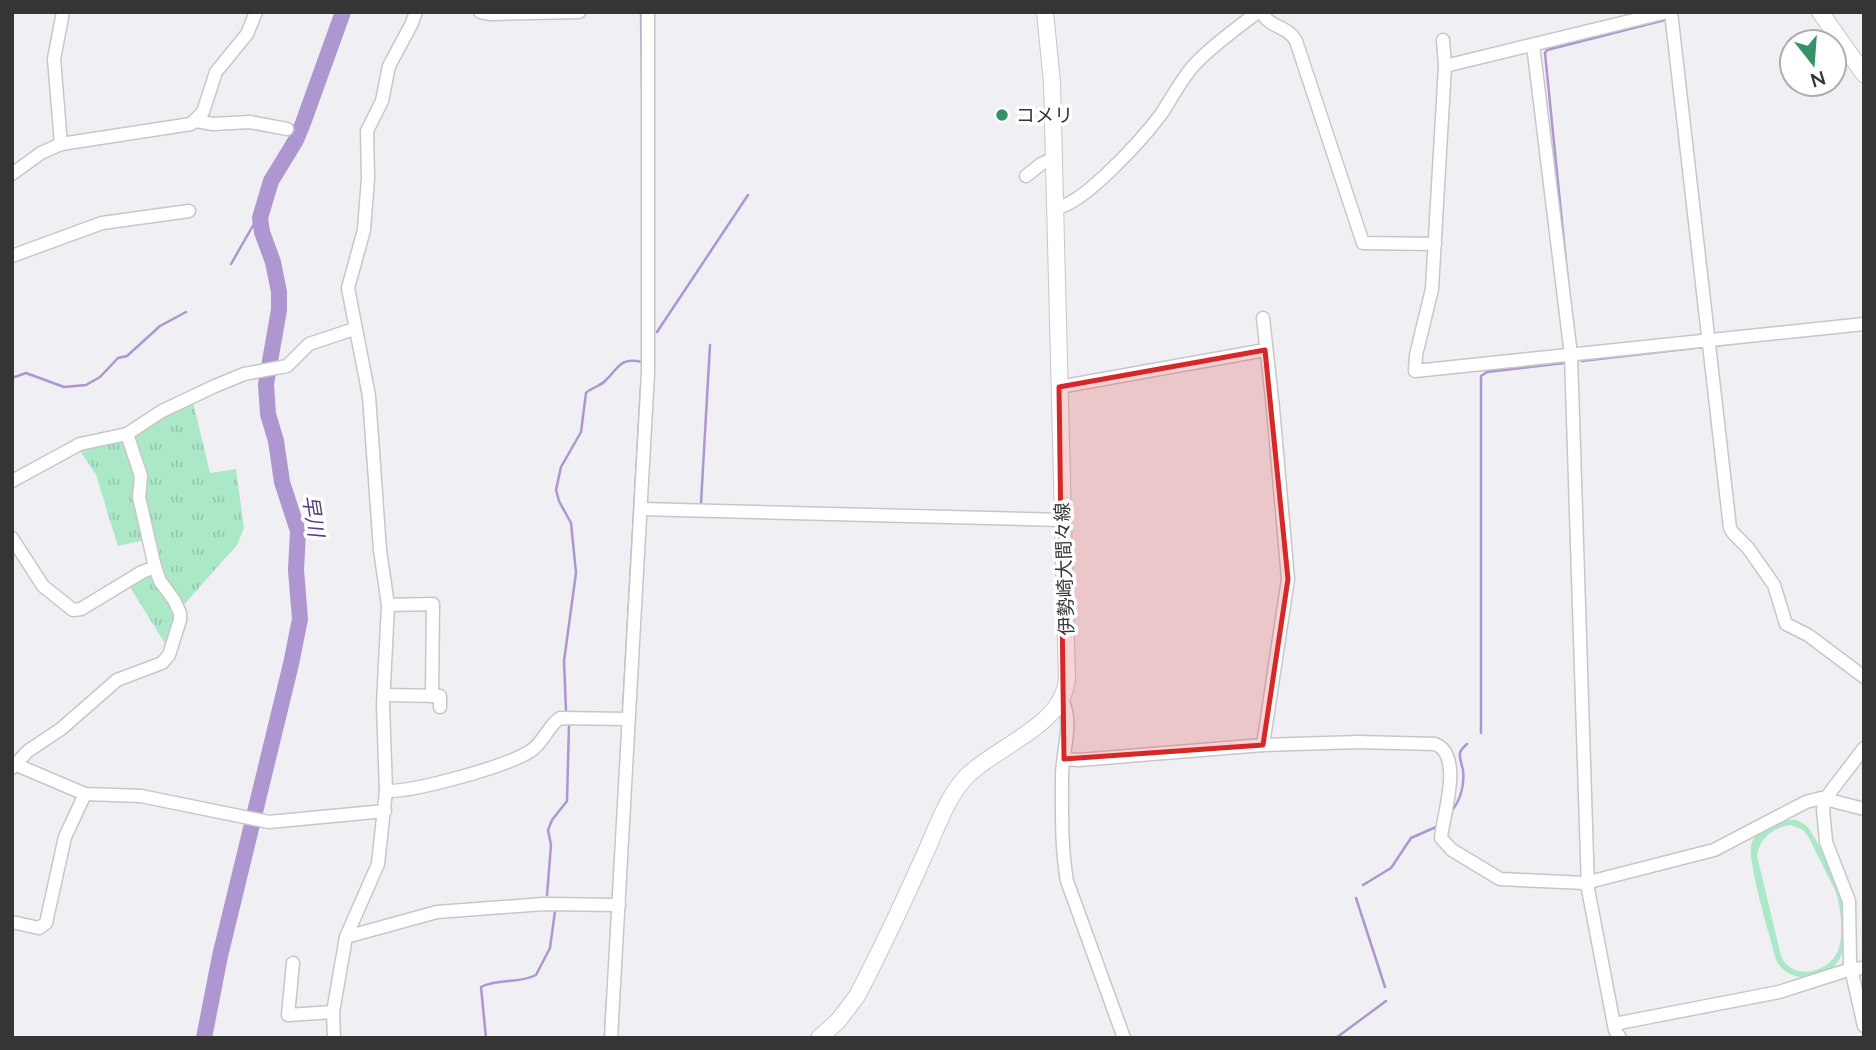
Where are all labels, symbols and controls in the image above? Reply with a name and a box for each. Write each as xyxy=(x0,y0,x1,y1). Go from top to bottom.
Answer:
north arrow xyxy=(1778,28,1848,98)
text: N xyxy=(1808,67,1828,93)
place label: コメリ xyxy=(1016,103,1073,126)
marker: コメリ xyxy=(994,107,1010,123)
water label: 早川 xyxy=(299,493,330,540)
street label: 伊勢崎大間々線 xyxy=(1050,502,1077,636)

